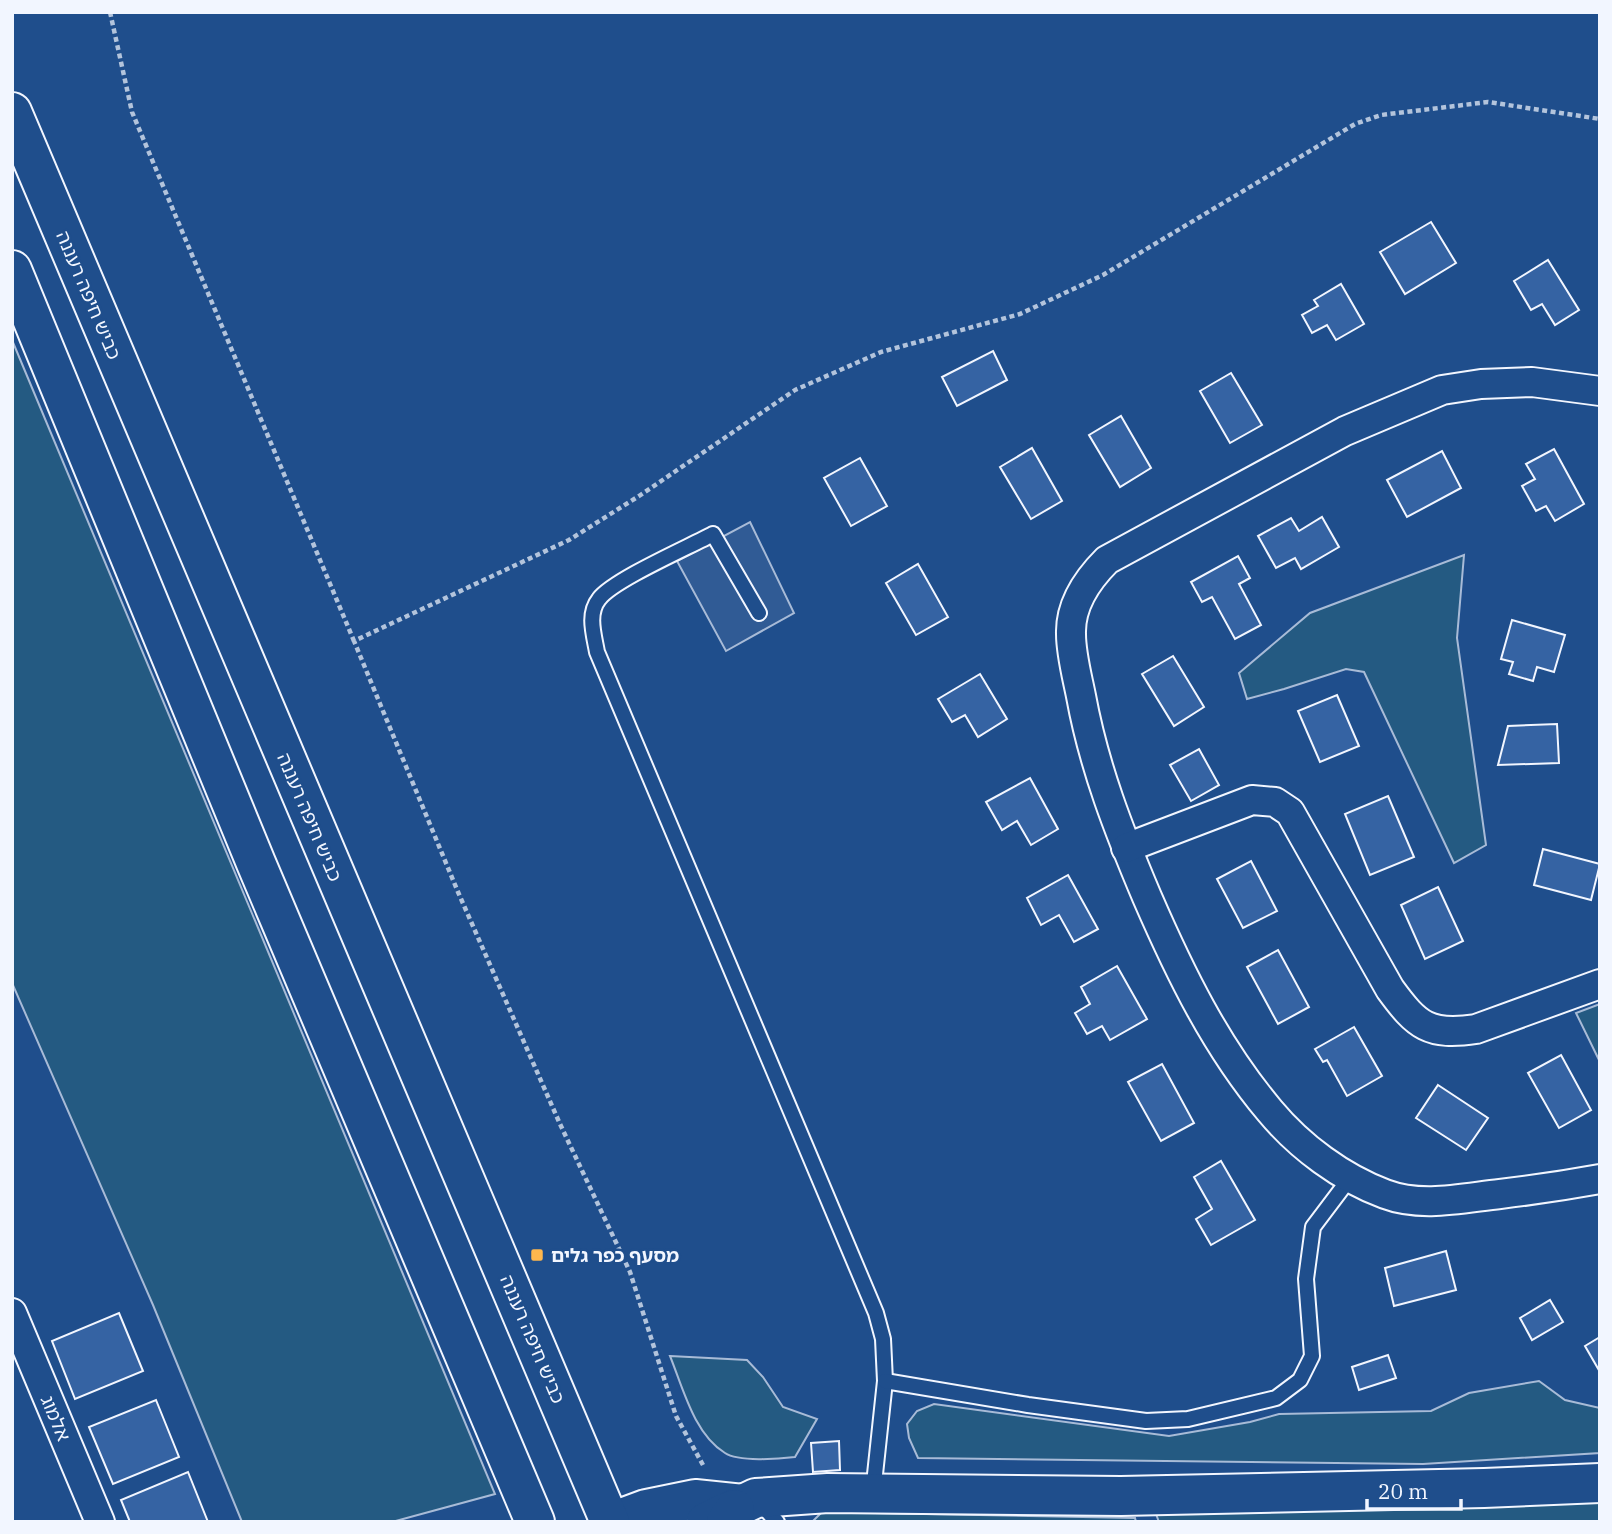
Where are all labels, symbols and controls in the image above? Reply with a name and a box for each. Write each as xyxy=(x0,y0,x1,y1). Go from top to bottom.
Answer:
street label: כביש חיפה רעננה xyxy=(51,227,127,363)
street label: כביש חיפה רעננה xyxy=(272,749,348,885)
place label: מסעף כפר גלים xyxy=(551,1243,679,1267)
marker: מסעף כפר גלים xyxy=(529,1247,545,1263)
street label: כביש חיפה רעננה xyxy=(495,1271,571,1407)
street label: אלמוג xyxy=(36,1392,76,1444)
scale bar xyxy=(1367,1468,1462,1512)
text: 20 m xyxy=(1378,1477,1428,1505)

